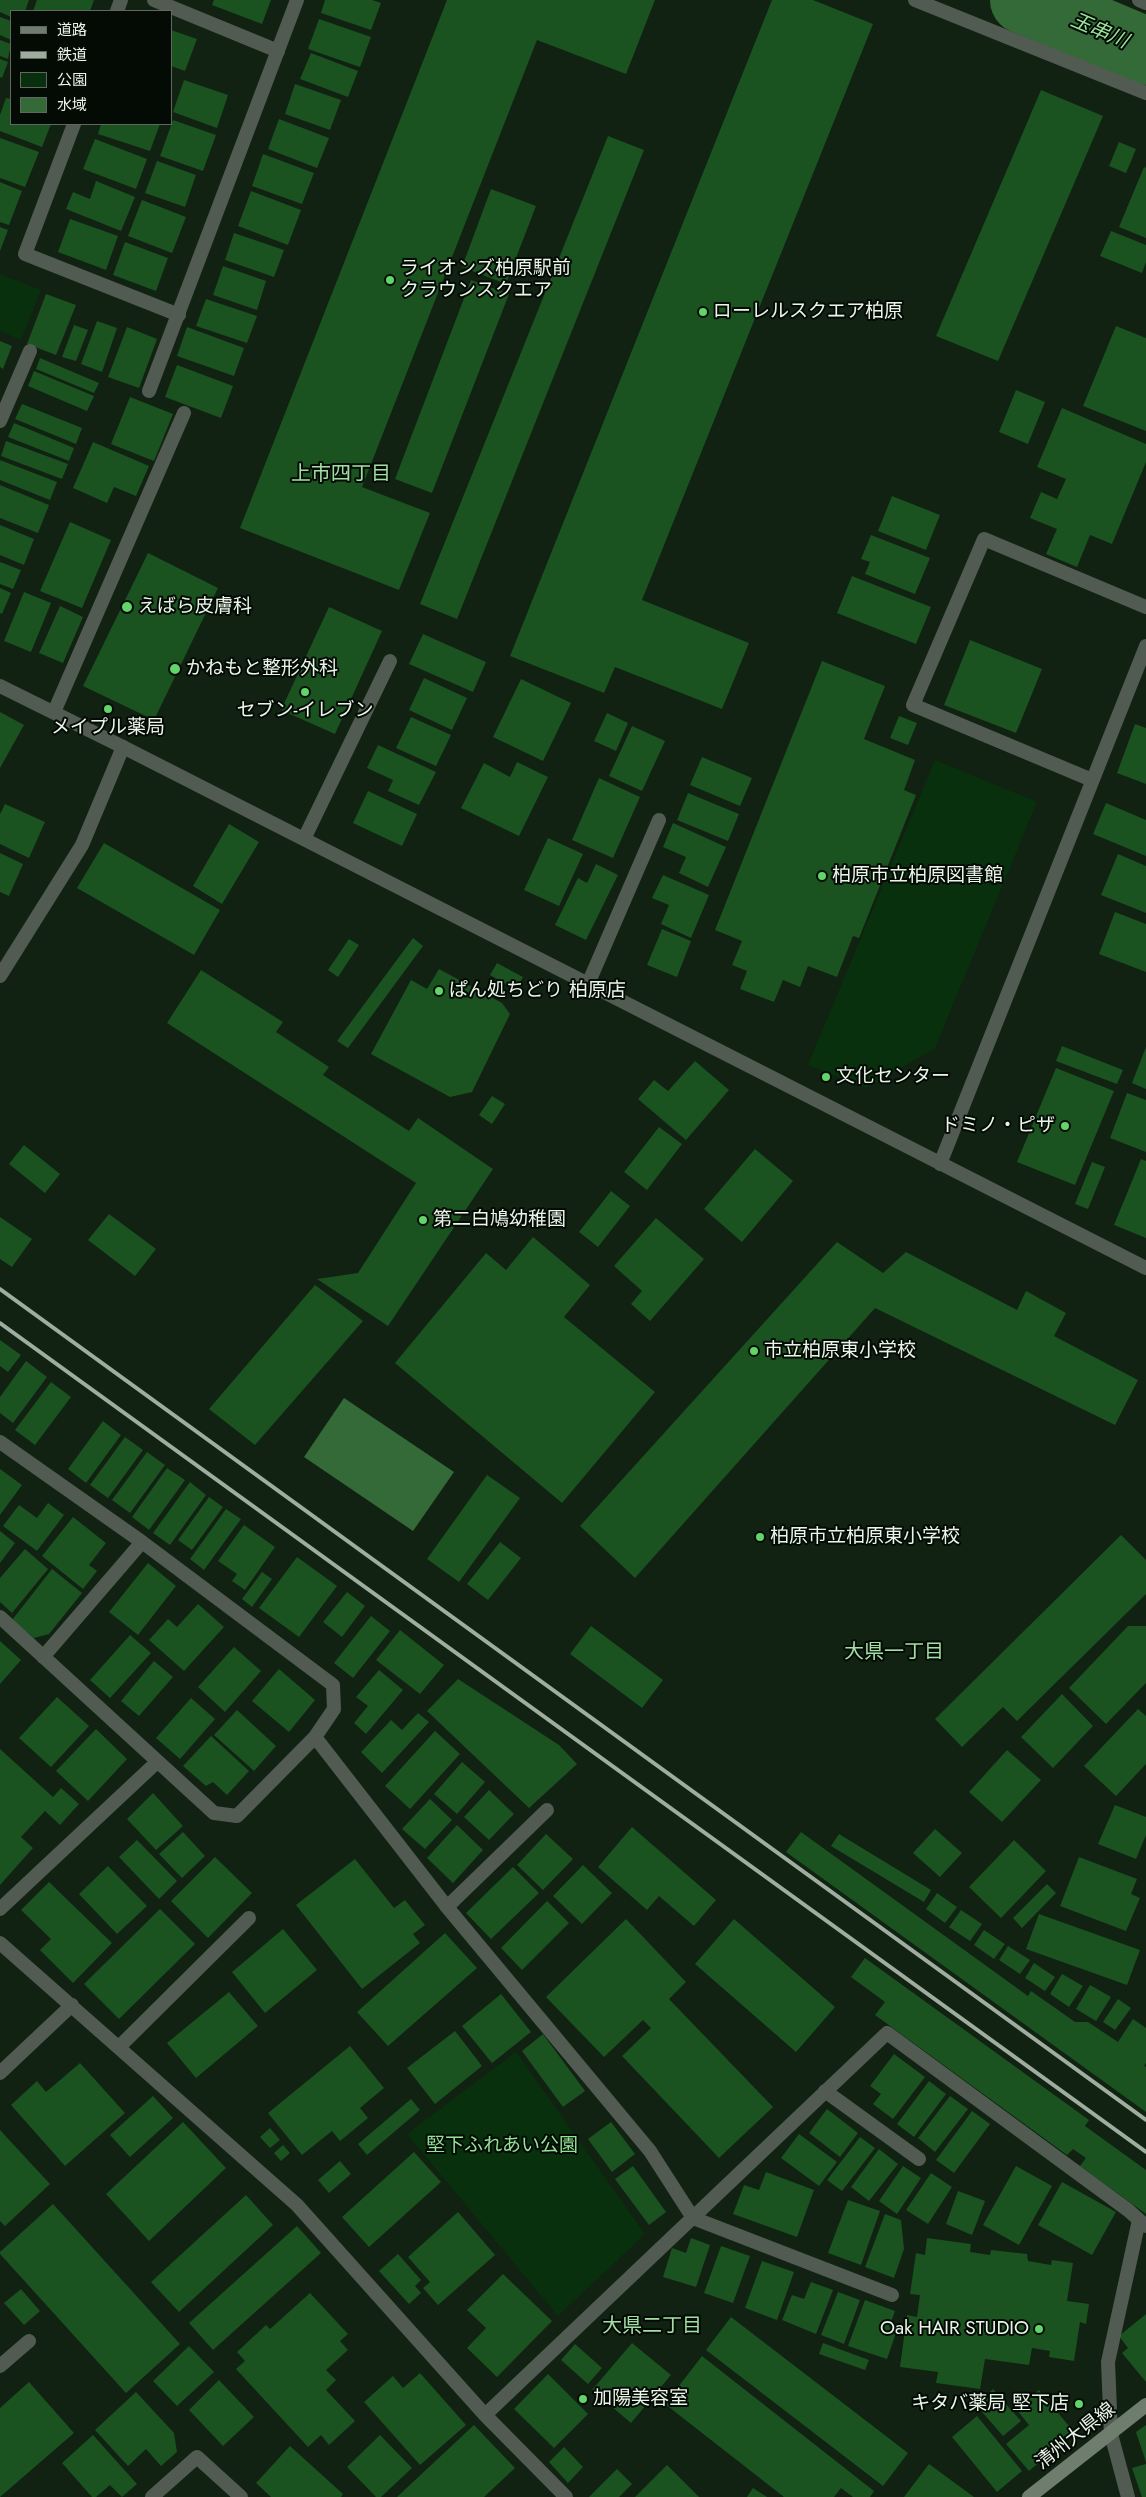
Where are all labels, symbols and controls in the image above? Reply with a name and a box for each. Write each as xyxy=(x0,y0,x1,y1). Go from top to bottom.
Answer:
water label: 玉串川 xyxy=(1067,9,1131,55)
legend xyxy=(10,10,172,125)
text: 道路 xyxy=(57,19,87,41)
text: 鉄道 xyxy=(57,44,87,66)
text: 公園 xyxy=(57,69,87,91)
text: 水域 xyxy=(57,94,87,116)
place label: ライオンズ柏原駅前 クラウンスクエア xyxy=(400,258,571,302)
marker: ライオンズ柏原駅前 クラウンスクエア xyxy=(384,274,396,286)
place label: ローレルスクエア柏原 xyxy=(713,301,903,323)
marker: ローレルスクエア柏原 xyxy=(697,306,709,318)
district label: 上市四丁目 xyxy=(291,463,391,487)
place label: えばら皮膚科 xyxy=(138,596,252,618)
marker: えばら皮膚科 xyxy=(120,600,134,614)
place label: かねもと整形外科 xyxy=(186,658,338,680)
marker: かねもと整形外科 xyxy=(168,662,182,676)
marker: セブン-イレブン xyxy=(299,686,311,698)
place label: セブン-イレブン xyxy=(237,700,373,722)
marker: メイプル薬局 xyxy=(102,703,114,715)
place label: メイプル薬局 xyxy=(51,717,165,739)
place label: 柏原市立柏原図書館 xyxy=(832,865,1003,887)
marker: 柏原市立柏原図書館 xyxy=(816,870,828,882)
place label: ぱん処ちどり 柏原店 xyxy=(449,980,626,1002)
marker: ぱん処ちどり 柏原店 xyxy=(433,985,445,997)
place label: 文化センター xyxy=(836,1066,950,1088)
marker: 文化センター xyxy=(820,1071,832,1083)
place label: ドミノ・ピザ xyxy=(941,1115,1055,1137)
marker: ドミノ・ピザ xyxy=(1059,1120,1071,1132)
place label: 第二白鳩幼稚園 xyxy=(433,1209,566,1231)
marker: 第二白鳩幼稚園 xyxy=(417,1214,429,1226)
place label: 市立柏原東小学校 xyxy=(764,1340,916,1362)
marker: 市立柏原東小学校 xyxy=(748,1345,760,1357)
place label: 柏原市立柏原東小学校 xyxy=(770,1526,960,1548)
marker: 柏原市立柏原東小学校 xyxy=(754,1531,766,1543)
district label: 大県一丁目 xyxy=(844,1641,944,1665)
park label: 堅下ふれあい公園 xyxy=(426,2135,578,2157)
district label: 大県二丁目 xyxy=(602,2315,702,2339)
place label: Oak HAIR STUDIO xyxy=(880,2318,1029,2340)
marker: Oak HAIR STUDIO xyxy=(1033,2323,1045,2335)
place label: 加陽美容室 xyxy=(593,2388,688,2410)
marker: 加陽美容室 xyxy=(577,2393,589,2405)
place label: キタバ薬局 堅下店 xyxy=(911,2393,1069,2415)
marker: キタバ薬局 堅下店 xyxy=(1073,2398,1085,2410)
street label: 清州大県線 xyxy=(1032,2399,1120,2475)

